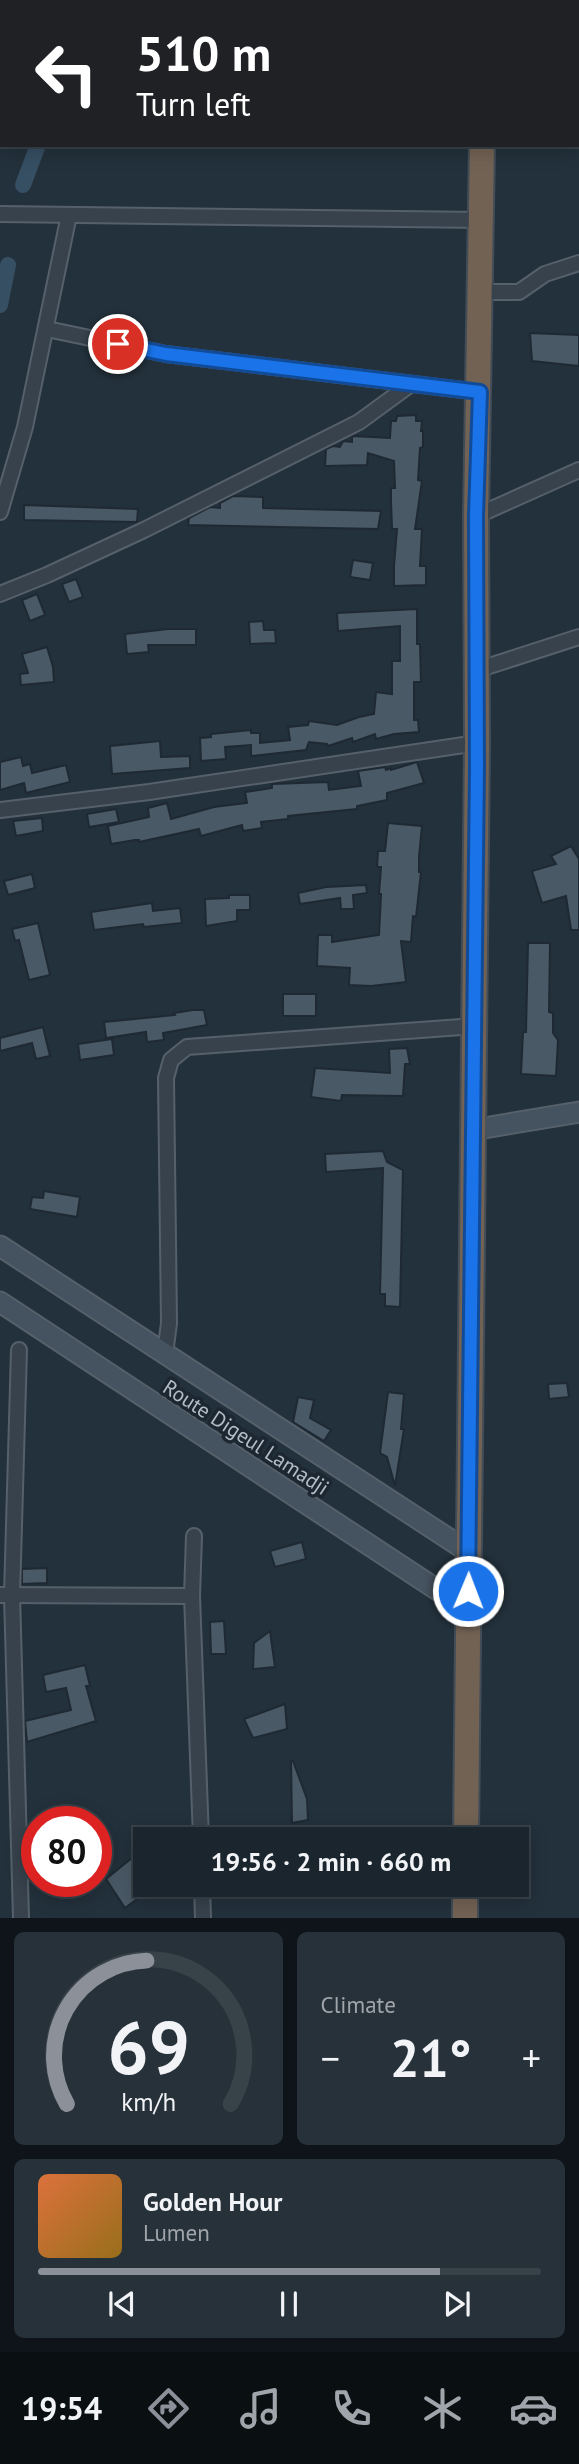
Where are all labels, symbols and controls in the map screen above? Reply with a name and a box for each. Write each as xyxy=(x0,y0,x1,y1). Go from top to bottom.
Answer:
text: 510 m xyxy=(136,21,271,85)
icon: left xyxy=(21,28,112,119)
text: Turn left xyxy=(136,83,251,125)
pin xyxy=(88,314,148,374)
icon: arrive xyxy=(99,325,137,363)
street label: Route Digeul Lamadji xyxy=(158,1373,334,1501)
position arrow xyxy=(431,1554,505,1628)
speed limit sign: 80 xyxy=(21,1806,112,1897)
text: 19:56 · 2 min · 660 m xyxy=(211,1845,451,1878)
text: Climate xyxy=(321,1990,396,2019)
text: 69 xyxy=(107,2001,190,2095)
text: 21° xyxy=(390,2024,472,2091)
text: − xyxy=(321,2033,340,2082)
text: + xyxy=(522,2033,541,2082)
text: km/h xyxy=(121,2086,176,2118)
text: Golden Hour xyxy=(143,2185,282,2218)
text: Lumen xyxy=(143,2218,210,2247)
icon: previous xyxy=(103,2285,141,2323)
icon: pause xyxy=(270,2285,308,2323)
icon: next xyxy=(438,2285,476,2323)
icon: directions xyxy=(144,2384,193,2433)
icon: music xyxy=(236,2384,285,2433)
icon: phone xyxy=(327,2384,376,2433)
icon: climate xyxy=(418,2384,467,2433)
icon: car xyxy=(509,2384,558,2433)
text: 19:54 xyxy=(21,2387,102,2429)

